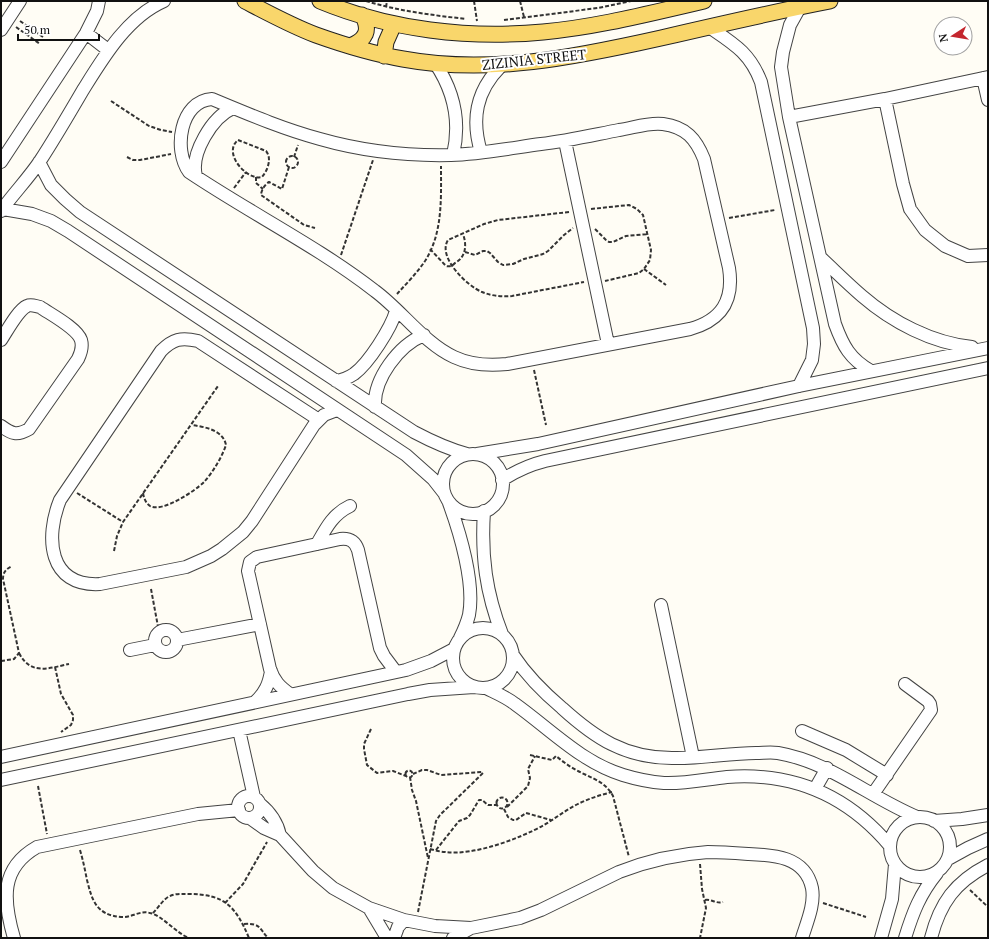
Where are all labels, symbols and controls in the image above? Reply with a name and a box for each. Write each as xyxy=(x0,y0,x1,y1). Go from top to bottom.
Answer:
scale bar xyxy=(18,16,99,42)
north arrow xyxy=(933,16,973,56)
text: 50 m xyxy=(24,22,51,37)
text: N xyxy=(935,32,951,44)
street label: ZIZINIA STREET xyxy=(481,44,587,74)

